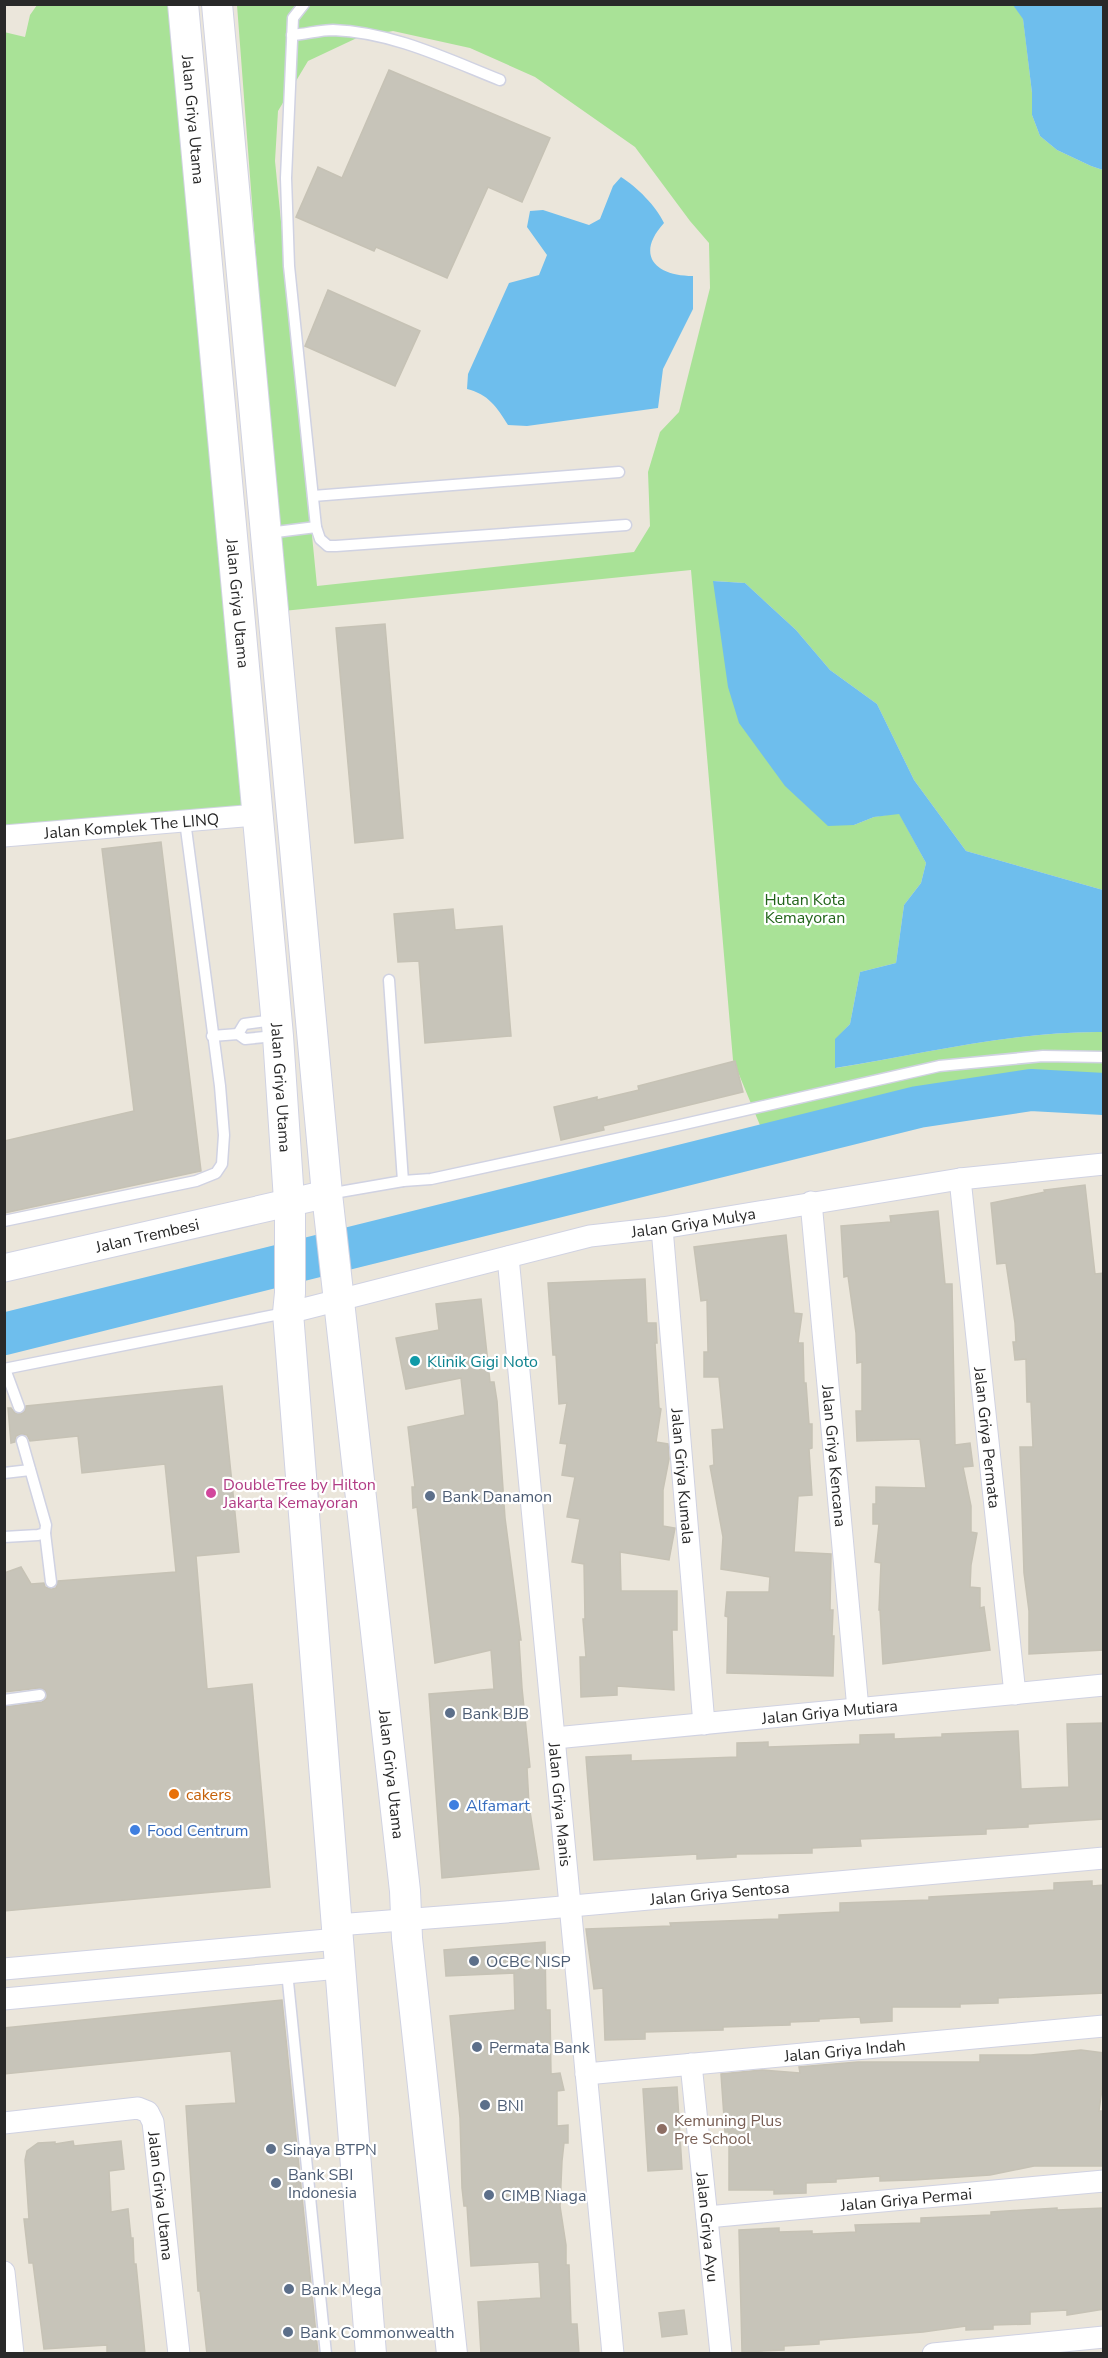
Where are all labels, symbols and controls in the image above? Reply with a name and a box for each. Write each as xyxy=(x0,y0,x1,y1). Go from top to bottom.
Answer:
street label: Jalan Griya Utama xyxy=(176,53,210,185)
street label: Jalan Griya Utama xyxy=(220,537,254,669)
street label: Jalan Komplek The LINQ xyxy=(42,808,220,845)
park label: Hutan Kota Kemayoran xyxy=(764,889,846,929)
street label: Jalan Griya Utama xyxy=(265,1021,296,1153)
street label: Jalan Griya Mulya xyxy=(629,1203,757,1243)
street label: Jalan Trembesi xyxy=(93,1214,201,1259)
place label: Klinik Gigi Noto xyxy=(427,1351,538,1373)
marker: Klinik Gigi Noto xyxy=(408,1354,422,1368)
street label: Jalan Griya Permata xyxy=(968,1365,1005,1510)
street label: Jalan Griya Kencana xyxy=(816,1383,851,1528)
street label: Jalan Griya Kumala xyxy=(665,1406,699,1545)
place label: DoubleTree by Hilton Jakarta Kemayoran xyxy=(222,1474,376,1514)
marker: DoubleTree by Hilton Jakarta Kemayoran xyxy=(204,1486,218,1500)
place label: Bank Danamon xyxy=(442,1486,552,1508)
marker: Bank Danamon xyxy=(423,1489,437,1503)
street label: Jalan Griya Mutiara xyxy=(760,1695,899,1730)
place label: Bank BJB xyxy=(462,1703,529,1725)
marker: Bank BJB xyxy=(443,1706,457,1720)
street label: Jalan Griya Utama xyxy=(373,1708,409,1840)
street label: Jalan Griya Manis xyxy=(542,1741,576,1868)
place label: cakers xyxy=(186,1784,231,1806)
marker: cakers xyxy=(167,1787,181,1801)
place label: Alfamart xyxy=(466,1795,530,1817)
marker: Alfamart xyxy=(447,1798,461,1812)
place label: Food Centrum xyxy=(147,1820,249,1842)
marker: Food Centrum xyxy=(128,1823,142,1837)
street label: Jalan Griya Sentosa xyxy=(648,1876,790,1911)
place label: OCBC NISP xyxy=(486,1951,571,1973)
marker: OCBC NISP xyxy=(467,1954,481,1968)
street label: Jalan Griya Indah xyxy=(782,2034,907,2068)
place label: Permata Bank xyxy=(489,2037,591,2059)
marker: Permata Bank xyxy=(470,2040,484,2054)
place label: BNI xyxy=(497,2095,524,2117)
marker: BNI xyxy=(478,2098,492,2112)
place label: Kemuning Plus Pre School xyxy=(674,2110,782,2150)
marker: Kemuning Plus Pre School xyxy=(655,2122,669,2136)
street label: Jalan Griya Utama xyxy=(142,2129,178,2262)
place label: Sinaya BTPN xyxy=(283,2139,377,2161)
marker: Sinaya BTPN xyxy=(264,2142,278,2156)
place label: Bank SBI Indonesia xyxy=(288,2164,357,2204)
street label: Jalan Griya Ayu xyxy=(690,2170,724,2283)
marker: Bank SBI Indonesia xyxy=(269,2176,283,2190)
street label: Jalan Griya Permai xyxy=(839,2183,973,2217)
place label: CIMB Niaga xyxy=(501,2185,586,2207)
marker: CIMB Niaga xyxy=(482,2188,496,2202)
place label: Bank Mega xyxy=(301,2279,382,2301)
marker: Bank Mega xyxy=(282,2282,296,2296)
place label: Bank Commonwealth xyxy=(300,2322,455,2344)
marker: Bank Commonwealth xyxy=(281,2325,295,2339)

